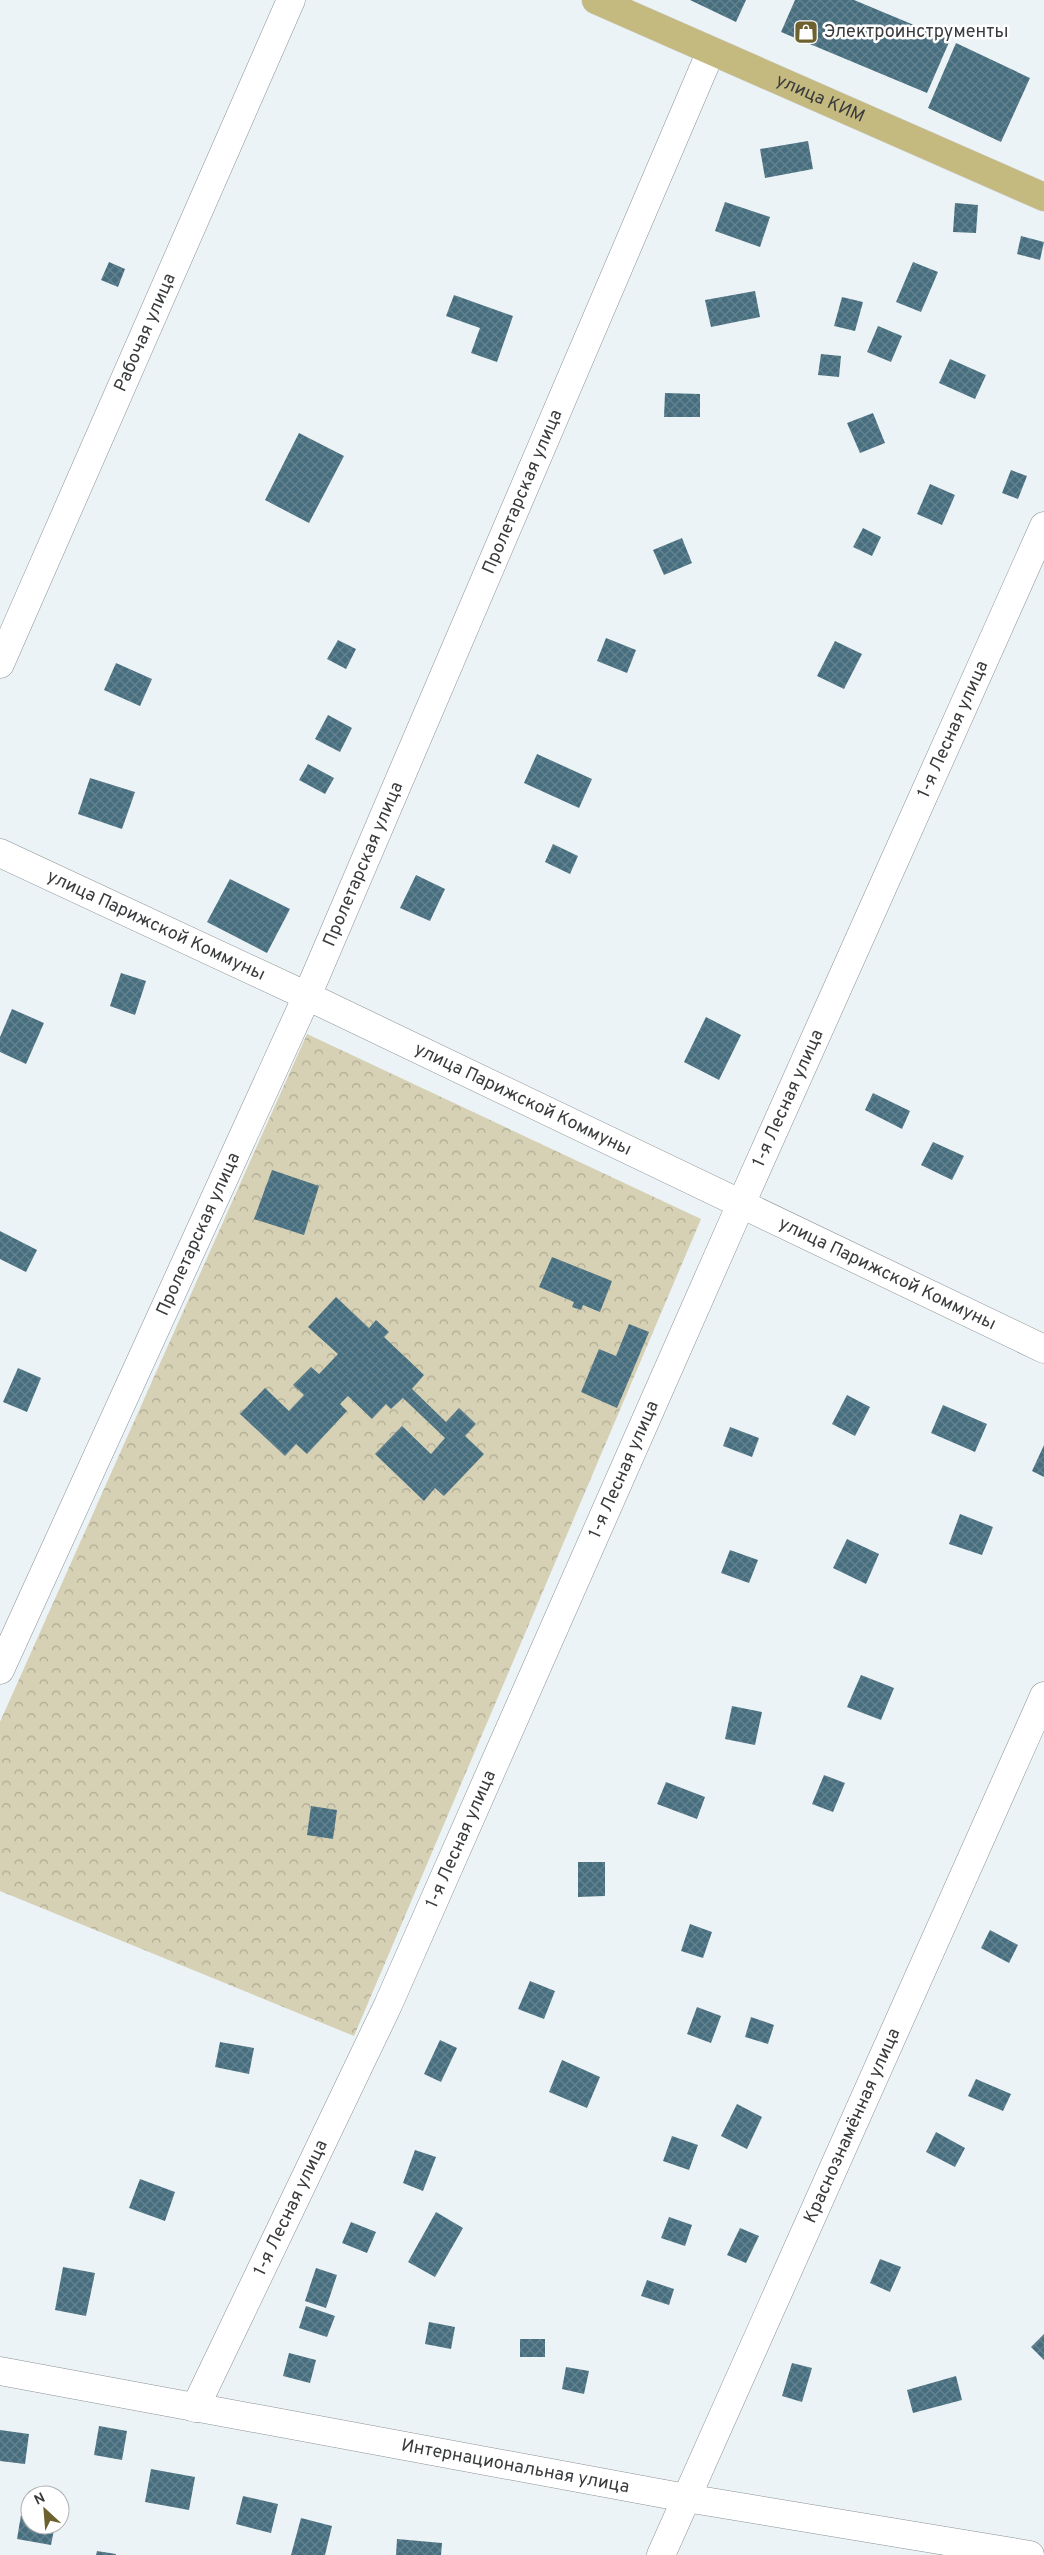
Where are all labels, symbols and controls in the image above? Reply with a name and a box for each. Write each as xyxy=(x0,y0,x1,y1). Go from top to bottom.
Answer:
shop icon: Электроинструменты xyxy=(793,19,819,45)
place label: Электроинструменты xyxy=(824,21,1008,44)
street label: улица КИМ xyxy=(772,69,868,128)
street label: Рабочая улица xyxy=(109,270,181,395)
street label: Пролетарская улица xyxy=(477,406,568,578)
street label: 1-я Лесная улица xyxy=(912,657,994,802)
street label: Пролетарская улица xyxy=(318,778,409,950)
street label: улица Парижской Коммуны xyxy=(43,865,269,986)
street label: 1-я Лесная улица xyxy=(748,1026,829,1171)
street label: улица Парижской Коммуны xyxy=(410,1038,635,1161)
street label: Пролетарская улица xyxy=(151,1149,246,1319)
street label: улица Парижской Коммуны xyxy=(775,1212,1000,1336)
street label: 1-я Лесная улица xyxy=(584,1397,664,1542)
street label: 1-я Лесная улица xyxy=(421,1767,501,1912)
street label: Краснознамённая улица xyxy=(799,2025,906,2227)
street label: 1-я Лесная улица xyxy=(249,2136,333,2280)
street label: Интернациональная улица xyxy=(399,2434,631,2499)
north arrow xyxy=(20,2485,70,2535)
text: N xyxy=(32,2490,48,2510)

